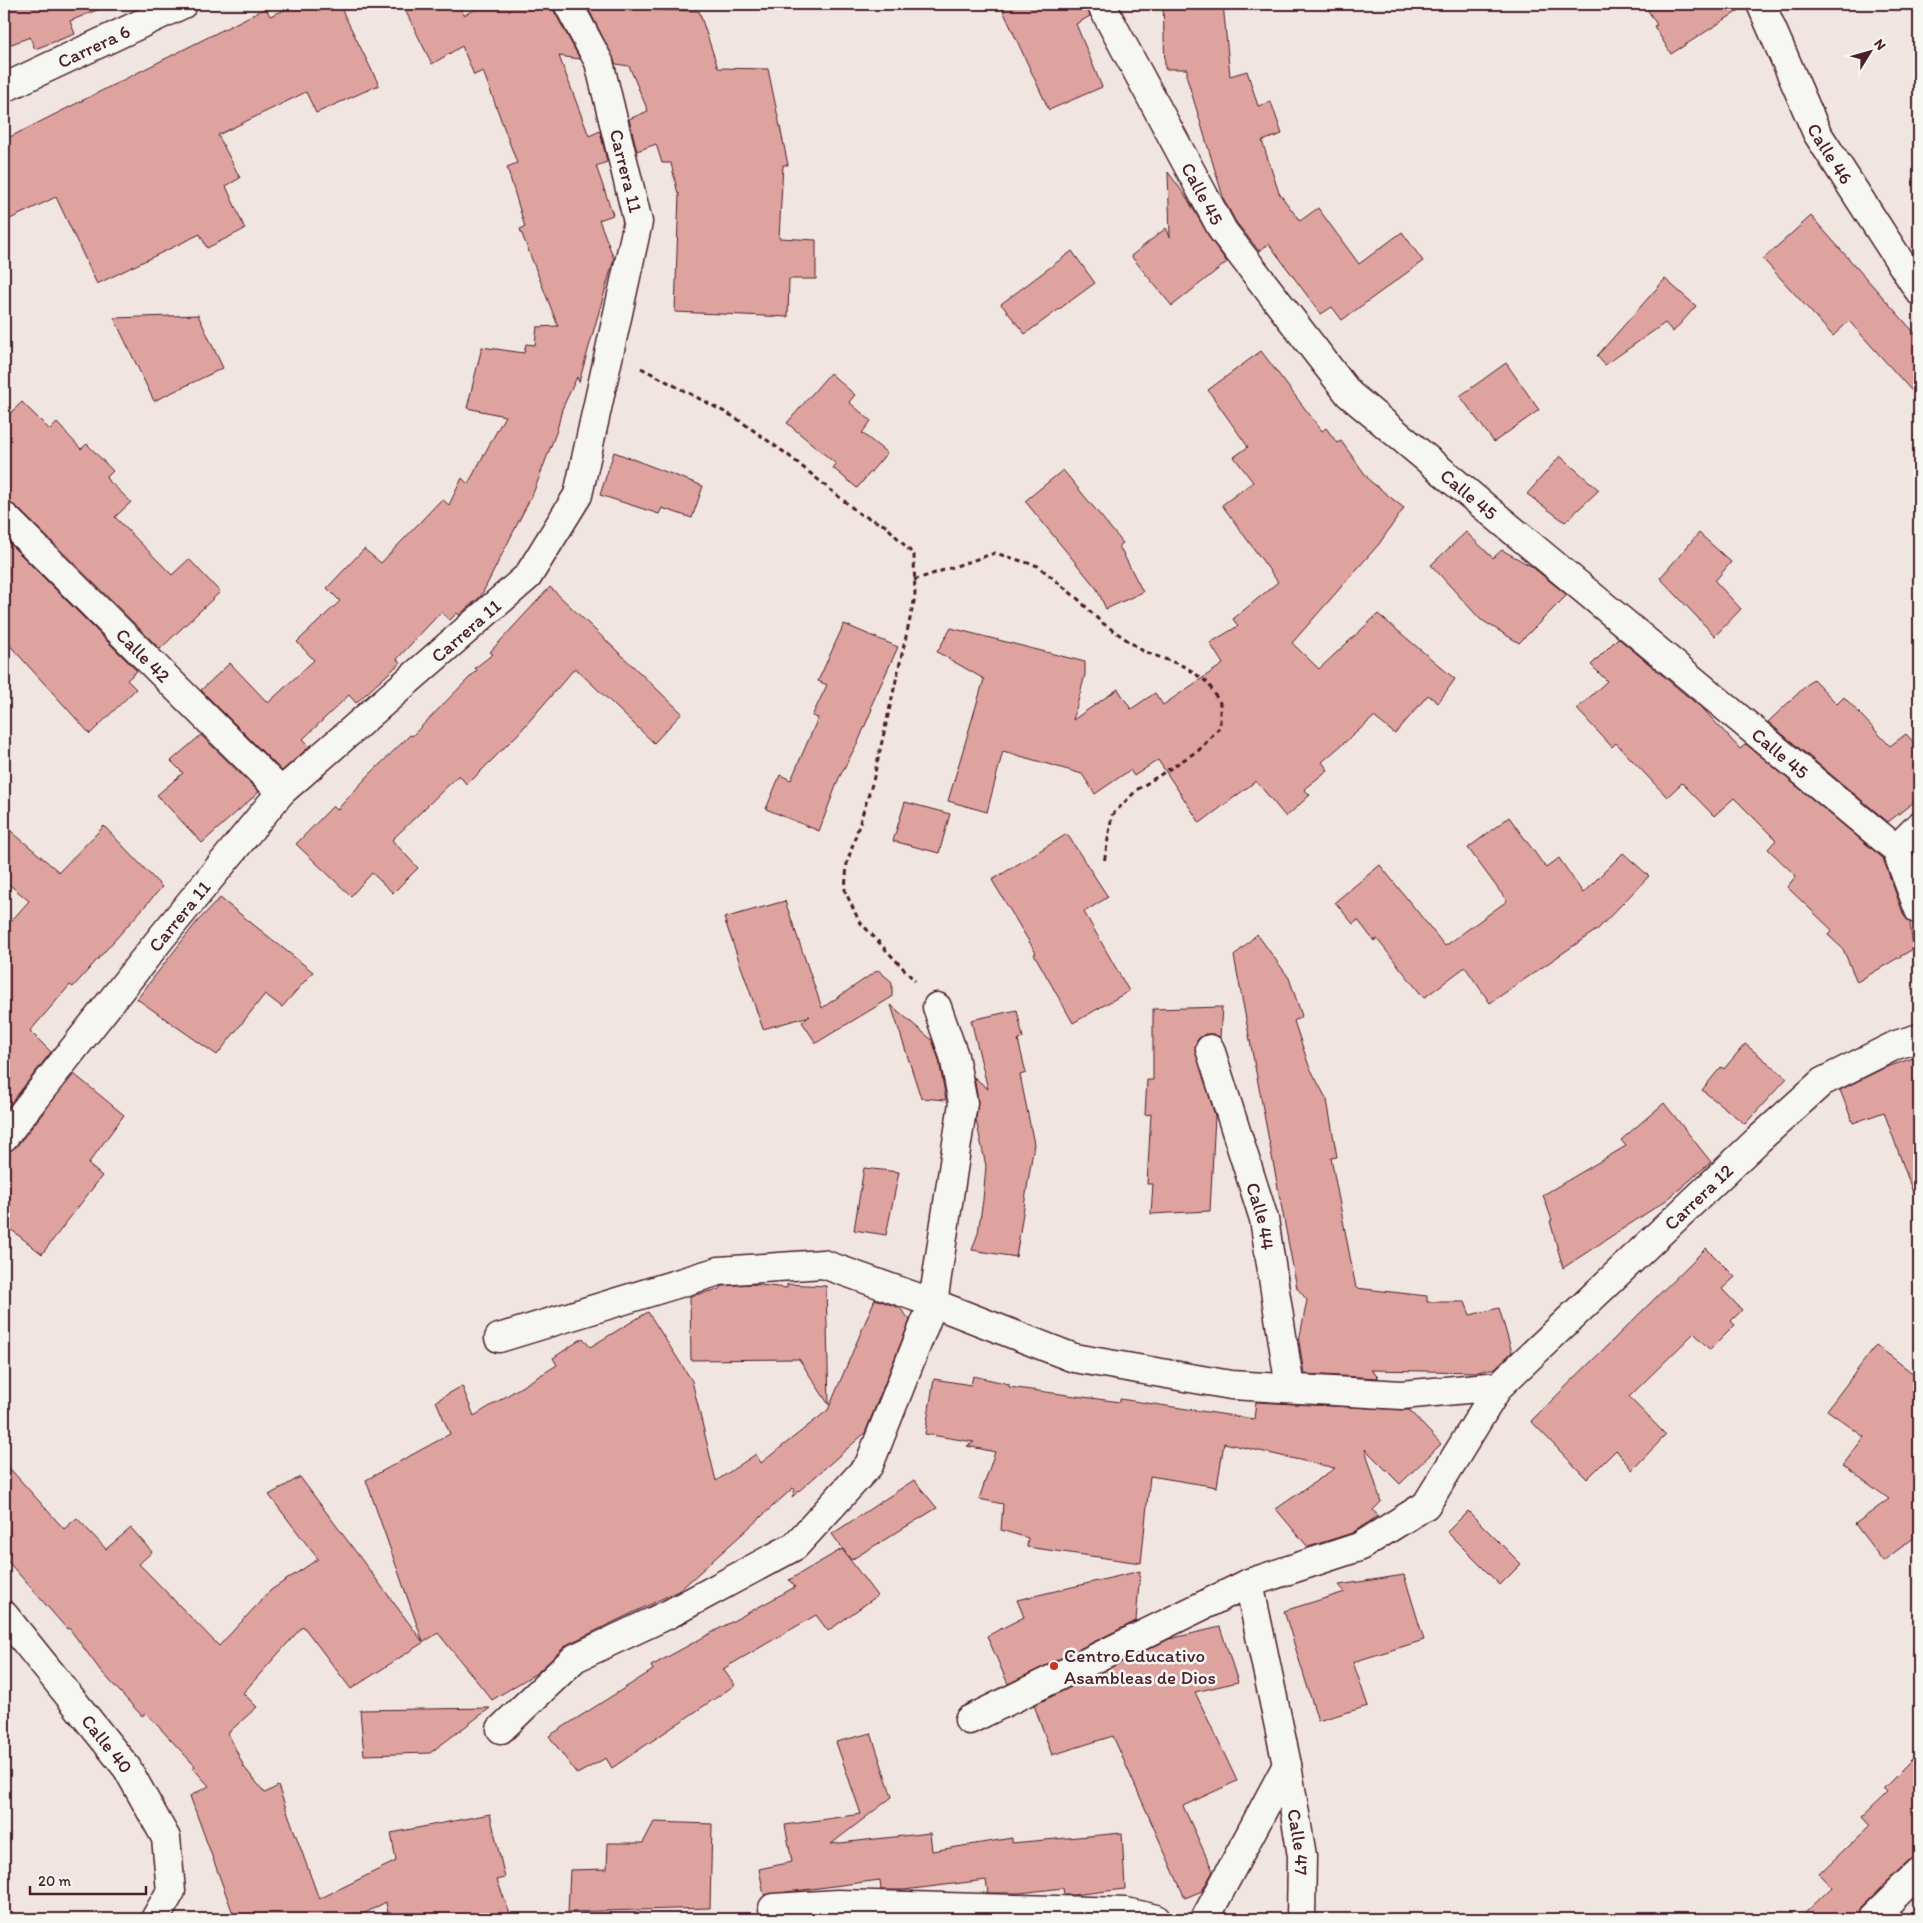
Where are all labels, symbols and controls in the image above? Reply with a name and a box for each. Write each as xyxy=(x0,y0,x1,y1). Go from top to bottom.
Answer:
street label: Carrera 6 xyxy=(54,19,134,73)
north arrow xyxy=(1846,28,1896,78)
text: N xyxy=(1870,36,1890,53)
street label: Calle 46 xyxy=(1803,120,1858,188)
street label: Carrera 11 xyxy=(605,127,648,215)
street label: Calle 45 xyxy=(1177,158,1229,229)
street label: Calle 45 xyxy=(1436,463,1503,524)
street label: Carrera 11 xyxy=(426,594,506,667)
street label: Calle 42 xyxy=(111,623,176,687)
street label: Calle 45 xyxy=(1747,722,1814,783)
street label: Carrera 11 xyxy=(143,876,215,956)
street label: Carrera 12 xyxy=(1659,1159,1738,1235)
street label: Calle 44 xyxy=(1242,1179,1280,1252)
place label: Centro Educativo Asambleas de Dios xyxy=(1064,1644,1216,1689)
marker: Centro Educativo Asambleas de Dios xyxy=(1048,1660,1060,1672)
street label: Calle 40 xyxy=(77,1709,138,1778)
street label: Calle 47 xyxy=(1283,1807,1314,1875)
scale bar xyxy=(30,1863,146,1895)
text: 20 m xyxy=(38,1872,72,1890)

